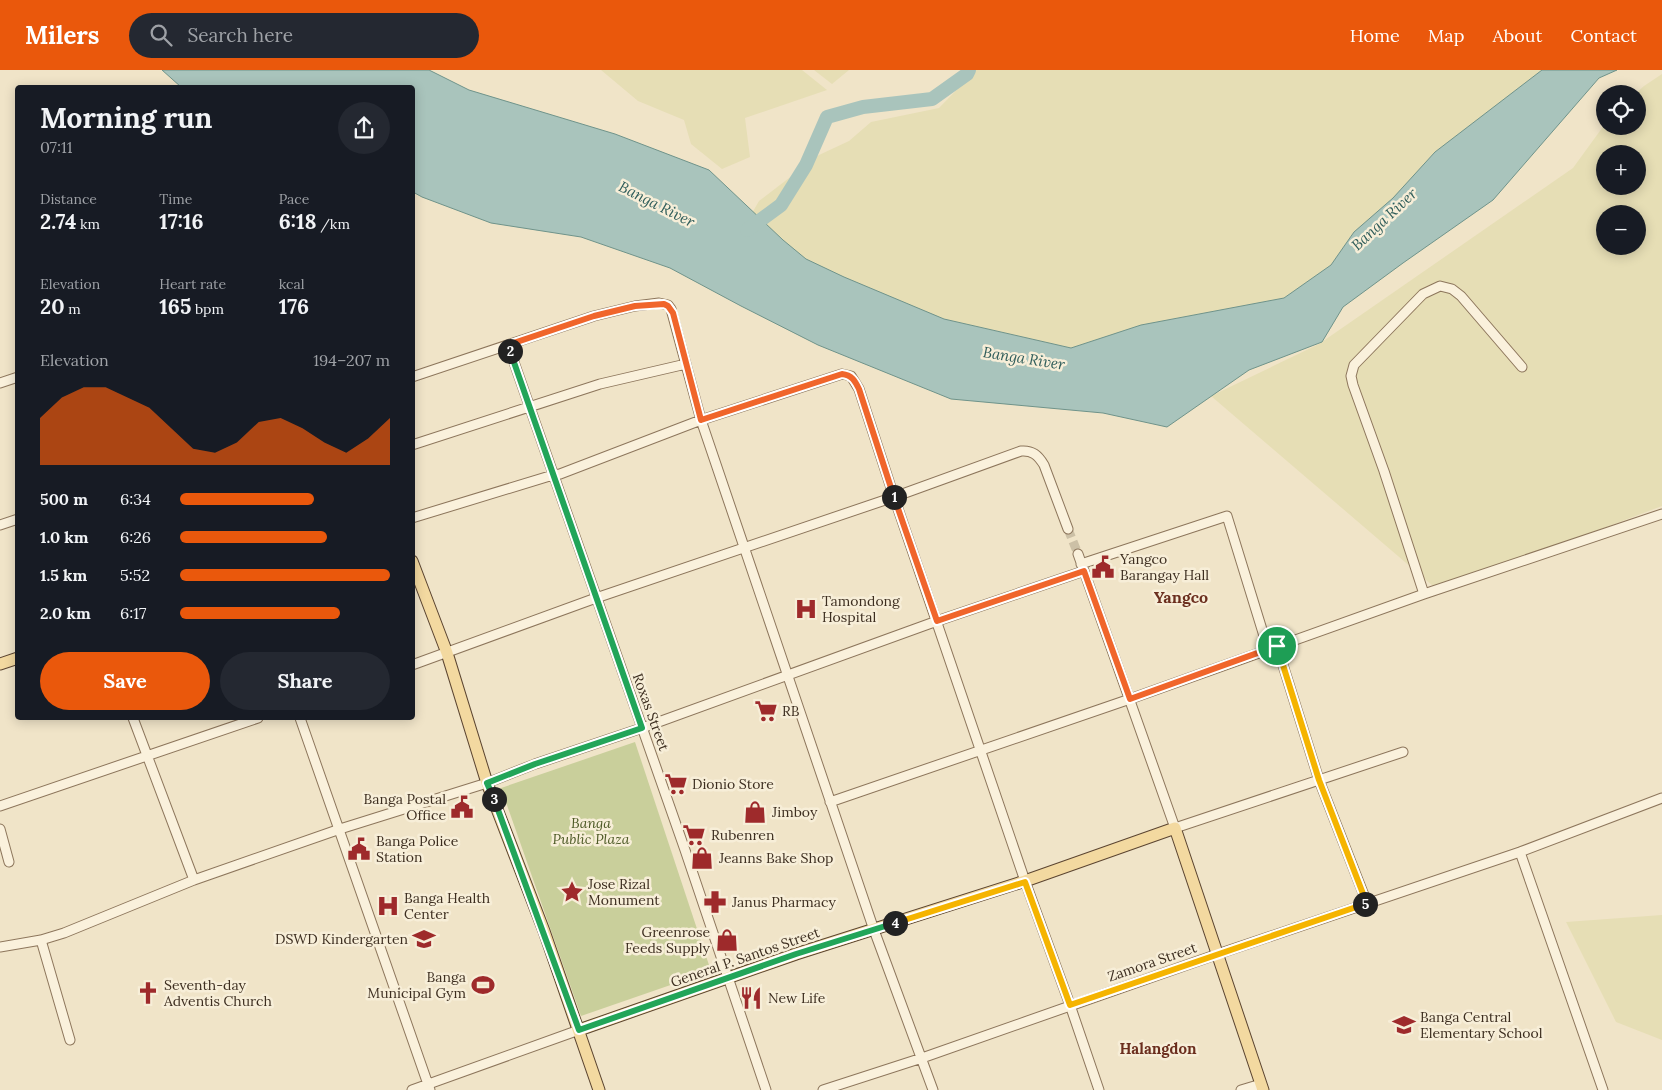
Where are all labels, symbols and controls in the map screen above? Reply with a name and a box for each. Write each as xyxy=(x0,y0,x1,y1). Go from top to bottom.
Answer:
search box xyxy=(129,13,479,58)
text: Milers xyxy=(25,20,99,51)
icon: search xyxy=(147,21,175,49)
text: Search here xyxy=(187,23,293,47)
text: Home xyxy=(1350,24,1400,47)
text: Map xyxy=(1428,24,1464,47)
text: About xyxy=(1492,24,1542,47)
text: Contact xyxy=(1570,24,1637,47)
map controls xyxy=(1596,85,1646,255)
button: locate xyxy=(1596,85,1646,135)
text: Morning run xyxy=(40,100,212,136)
button: share xyxy=(338,102,390,154)
text: 07:11 xyxy=(40,137,73,157)
button: + xyxy=(1596,145,1646,195)
water label: Banga River xyxy=(616,177,698,231)
water label: Banga River xyxy=(1347,184,1421,254)
text: Distance xyxy=(40,190,97,208)
text: Time xyxy=(159,190,192,208)
text: Pace xyxy=(279,190,309,208)
button: − xyxy=(1596,205,1646,255)
text: 2.74 xyxy=(40,208,76,235)
text: 17:16 xyxy=(159,208,204,235)
text: 6:18 xyxy=(279,208,317,235)
text: km xyxy=(76,215,100,233)
text: /km xyxy=(317,215,350,233)
text: Elevation xyxy=(40,275,100,293)
text: Heart rate xyxy=(159,275,226,293)
text: kcal xyxy=(279,275,305,293)
text: 20 xyxy=(40,293,65,320)
text: 165 xyxy=(159,293,191,320)
text: 176 xyxy=(279,293,309,320)
text: m xyxy=(65,300,81,318)
text: bpm xyxy=(191,300,224,318)
pin: 2 xyxy=(498,338,522,364)
text: 2 xyxy=(507,342,514,360)
water label: Banga River xyxy=(982,342,1067,374)
text: Elevation xyxy=(40,350,109,370)
text: 194–207 m xyxy=(313,350,390,370)
pin: 1 xyxy=(882,484,906,510)
text: 1 xyxy=(892,488,897,506)
text: 500 m xyxy=(40,489,88,509)
text: 6:34 xyxy=(120,489,151,509)
text: 1.0 km xyxy=(40,527,89,547)
text: 6:26 xyxy=(120,527,151,547)
place label: Yangco Barangay Hall xyxy=(1119,550,1209,584)
public building icon: Yangco Barangay Hall xyxy=(1090,554,1116,580)
text: 1.5 km xyxy=(40,565,87,585)
text: 5:52 xyxy=(120,565,150,585)
district label: Yangco xyxy=(1154,587,1208,607)
place label: Tamondong Hospital xyxy=(822,592,900,626)
hospital icon: Tamondong Hospital xyxy=(793,596,819,622)
text: 2.0 km xyxy=(40,603,91,623)
text: 6:17 xyxy=(120,603,146,623)
pin xyxy=(1256,625,1298,667)
icon: arrive xyxy=(1263,632,1291,660)
button: Save xyxy=(40,652,210,710)
button: Share xyxy=(220,652,390,710)
street label: Roxas Street xyxy=(629,671,674,754)
supermarket icon: RB xyxy=(753,698,779,724)
place label: RB xyxy=(782,702,800,720)
supermarket icon: Dionio Store xyxy=(663,771,689,797)
place label: Dionio Store xyxy=(692,775,774,793)
pin: 3 xyxy=(482,786,506,812)
place label: Banga Postal Office xyxy=(363,790,446,824)
text: 3 xyxy=(491,790,498,808)
public building icon: Banga Postal Office xyxy=(449,794,475,820)
shop icon: Jimboy xyxy=(742,799,768,825)
place label: Jimboy xyxy=(771,803,818,821)
park label: Banga Public Plaza xyxy=(553,814,630,848)
supermarket icon: Rubenren xyxy=(681,822,707,848)
place label: Rubenren xyxy=(711,826,775,844)
place label: Banga Police Station xyxy=(376,832,459,866)
public building icon: Banga Police Station xyxy=(346,836,372,862)
shop icon: Jeanns Bake Shop xyxy=(689,845,715,871)
place label: Jeanns Bake Shop xyxy=(718,849,833,867)
place label: Jose Rizal Monument xyxy=(587,875,660,909)
place icon: Jose Rizal Monument xyxy=(559,879,585,905)
place label: Banga Health Center xyxy=(404,889,490,923)
pharmacy icon: Janus Pharmacy xyxy=(702,889,728,915)
pin: 5 xyxy=(1352,892,1378,916)
hospital icon: Banga Health Center xyxy=(375,893,401,919)
place label: Janus Pharmacy xyxy=(731,893,836,911)
text: 5 xyxy=(1362,895,1369,913)
pin: 4 xyxy=(882,910,908,936)
text: 4 xyxy=(892,914,899,932)
place label: Greenrose Feeds Supply xyxy=(625,923,711,957)
street label: General P. Santos Street xyxy=(668,923,822,991)
school or university icon: DSWD Kindergarten xyxy=(411,926,437,952)
shop icon: Greenrose Feeds Supply xyxy=(714,927,740,953)
place label: DSWD Kindergarten xyxy=(275,930,408,948)
street label: Zamora Street xyxy=(1105,938,1199,986)
place label: Banga Municipal Gym xyxy=(367,968,466,1002)
sports icon: Banga Municipal Gym xyxy=(470,972,496,998)
place label: Seventh-day Adventis Church xyxy=(163,976,272,1010)
church icon: Seventh-day Adventis Church xyxy=(135,980,161,1006)
restaurant icon: New Life xyxy=(738,985,764,1011)
place label: New Life xyxy=(768,989,826,1007)
place label: Banga Central Elementary School xyxy=(1420,1008,1543,1042)
school or university icon: Banga Central Elementary School xyxy=(1391,1012,1417,1038)
district label: Halangdon xyxy=(1119,1039,1197,1058)

